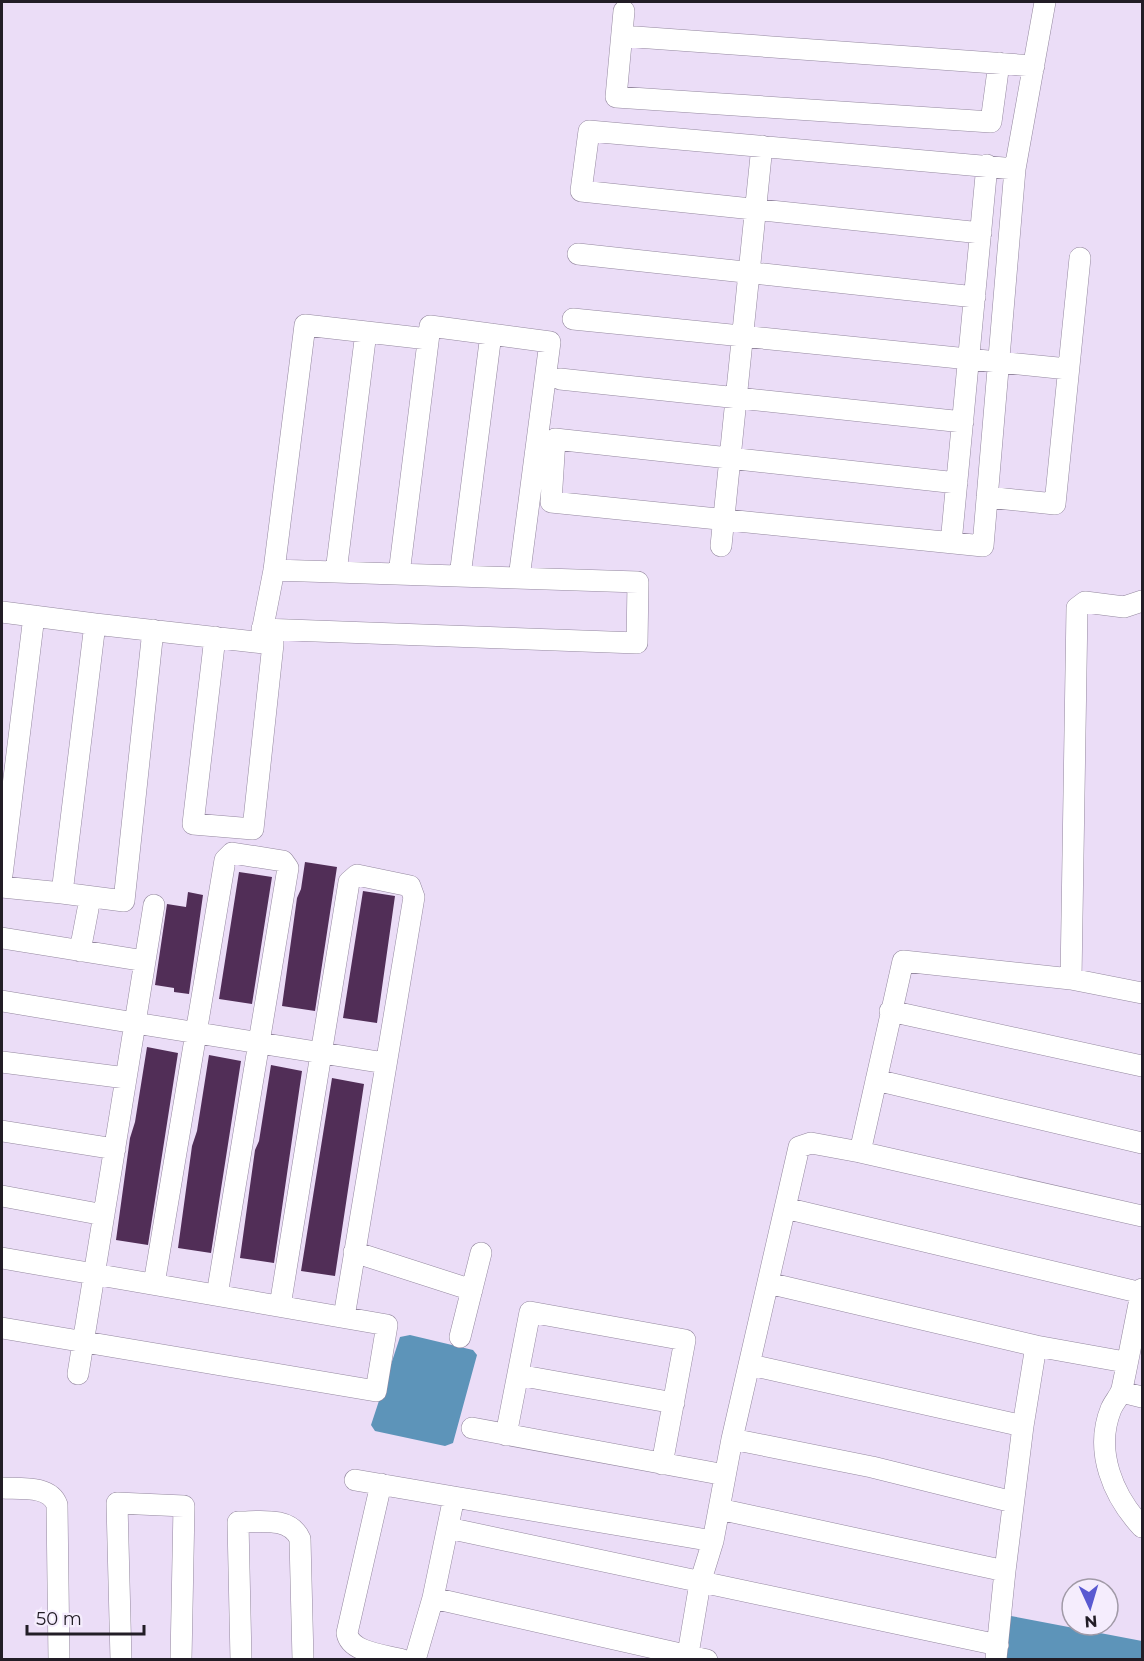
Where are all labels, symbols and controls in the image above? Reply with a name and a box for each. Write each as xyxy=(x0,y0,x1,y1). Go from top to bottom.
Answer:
north arrow xyxy=(1060,1577,1120,1637)
scale bar xyxy=(27,1598,144,1636)
text: 50 m xyxy=(36,1608,82,1630)
text: N xyxy=(1084,1612,1098,1631)

